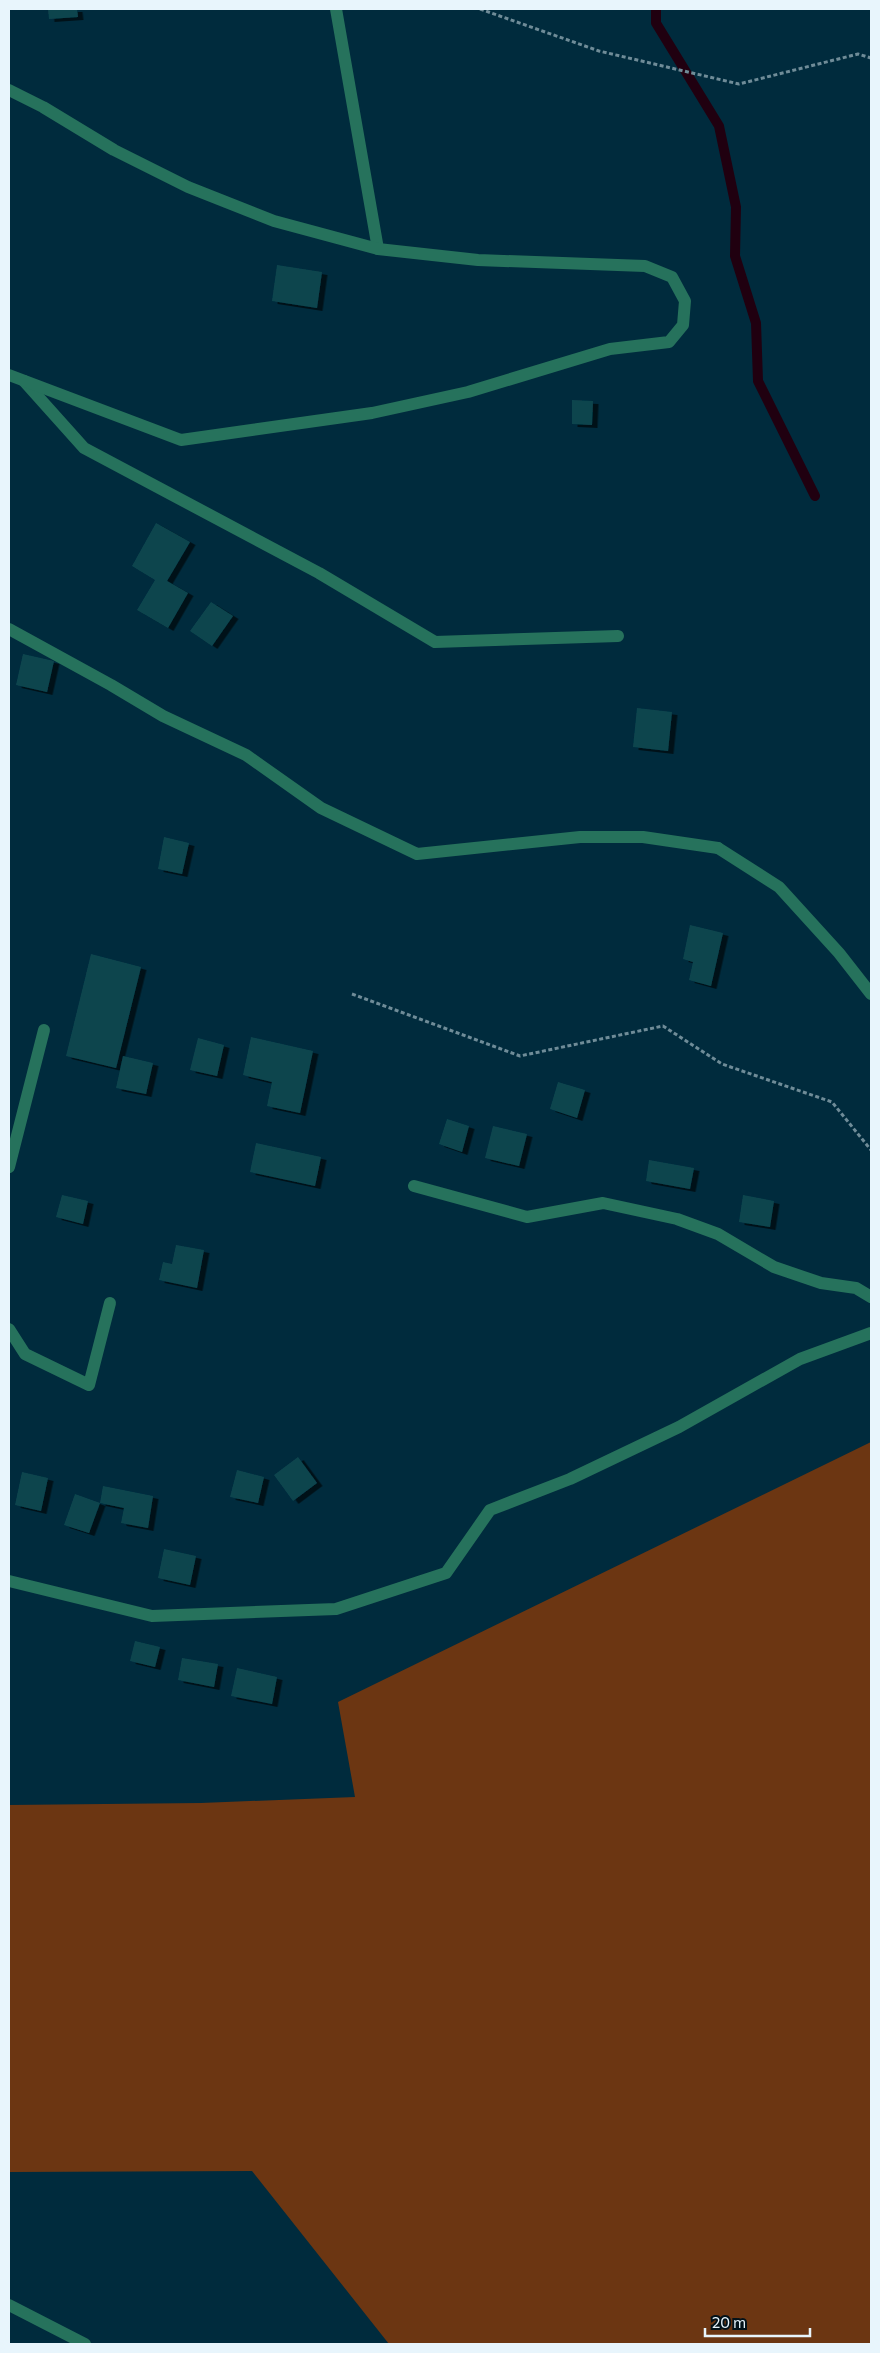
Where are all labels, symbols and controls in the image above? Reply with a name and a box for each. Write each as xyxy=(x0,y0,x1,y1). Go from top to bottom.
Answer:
scale bar xyxy=(705,2306,810,2338)
text: 20 m xyxy=(712,2313,746,2331)

